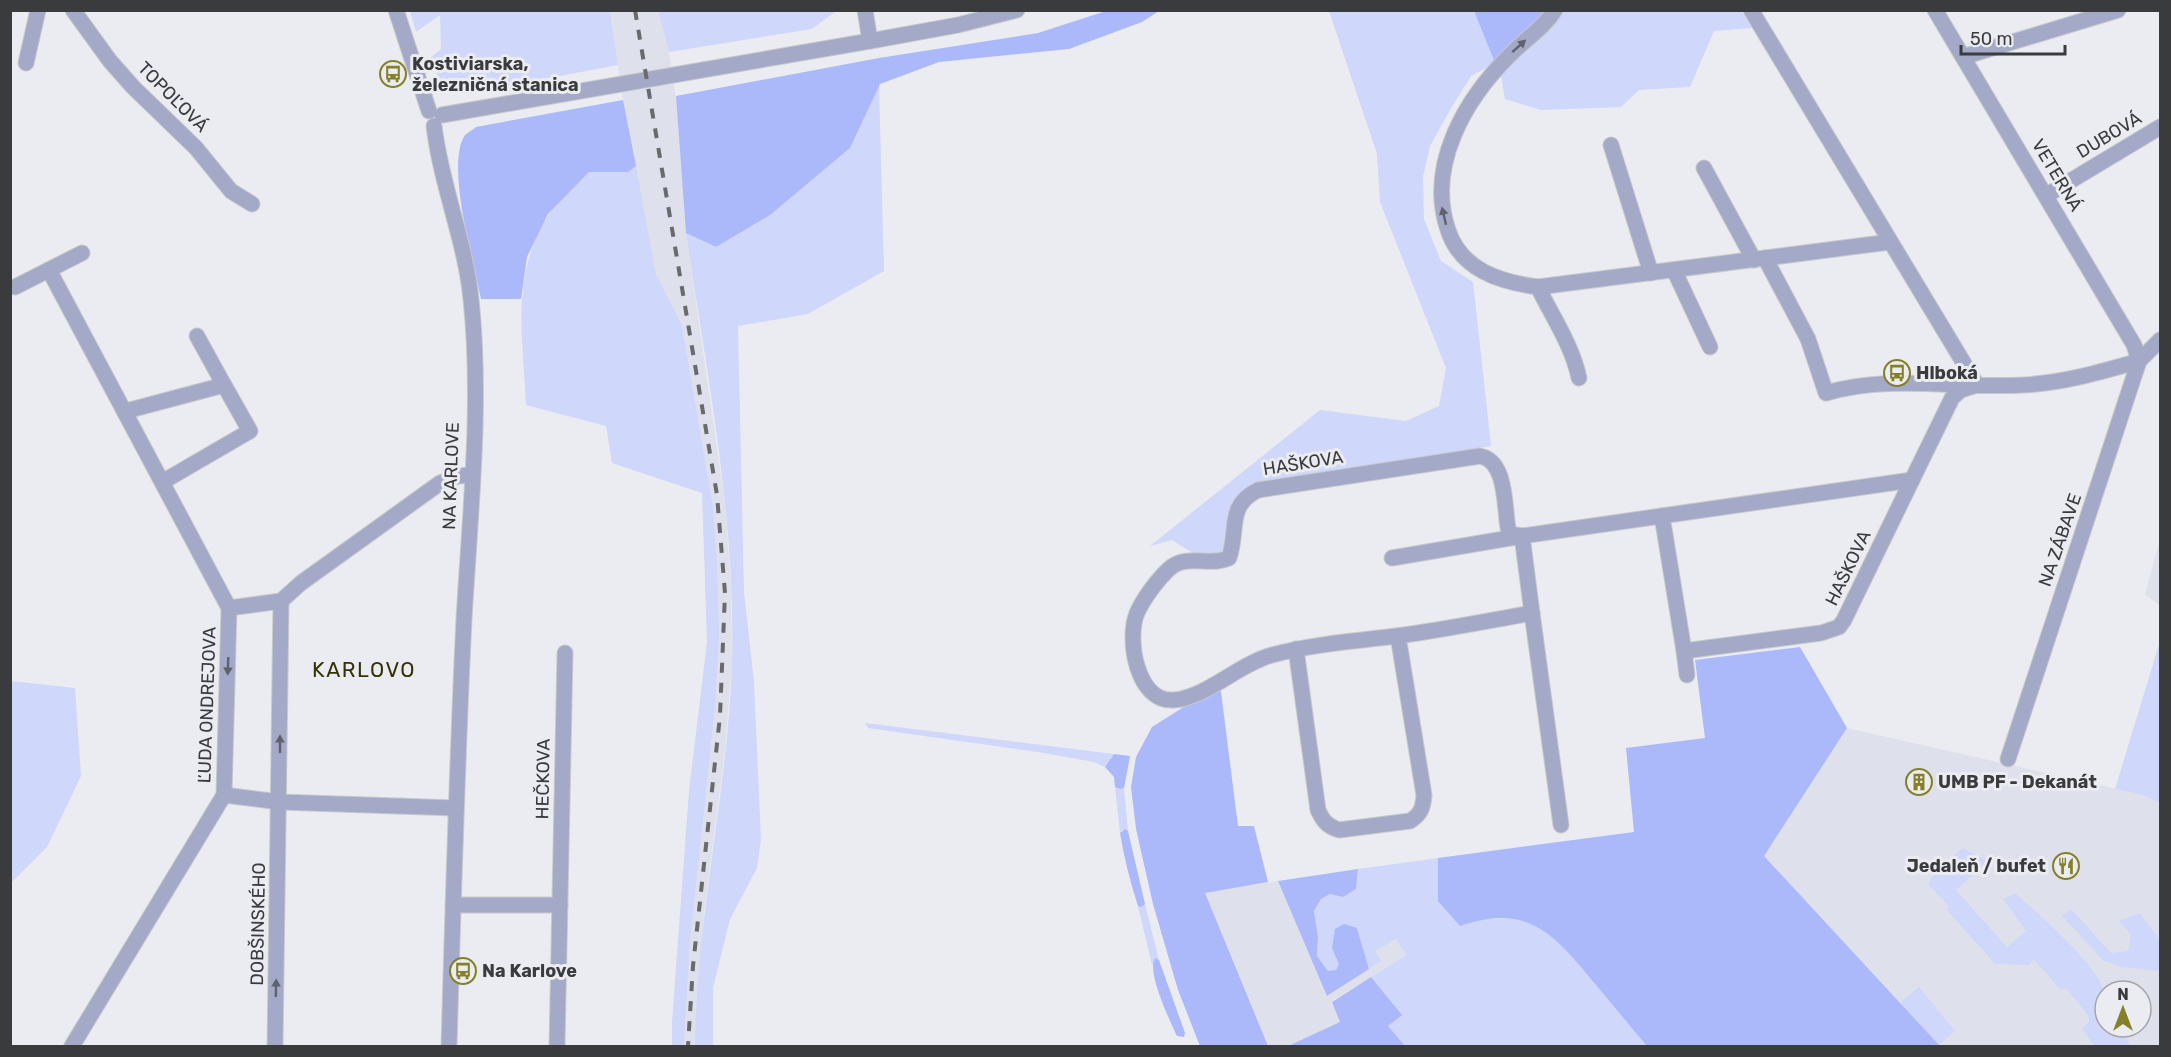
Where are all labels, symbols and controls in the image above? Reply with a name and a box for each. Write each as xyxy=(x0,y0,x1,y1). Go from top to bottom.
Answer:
scale bar xyxy=(1961,18,2064,56)
text: 50 m xyxy=(1970,28,2013,50)
one-way arrow xyxy=(1511,40,1526,53)
place label: Kostiviarska, železničná stanica xyxy=(412,53,579,96)
street label: TOPOĽOVÁ xyxy=(133,57,213,137)
bus stop icon: Kostiviarska, železničná stanica xyxy=(378,59,408,89)
street label: DUBOVÁ xyxy=(2073,107,2145,163)
street label: VETERNÁ xyxy=(2027,135,2087,215)
one-way arrow xyxy=(1439,207,1449,226)
bus stop icon: Hlboká xyxy=(1882,358,1912,388)
place label: Hlboká xyxy=(1916,362,1978,384)
street label: NA KARLOVE xyxy=(438,422,464,530)
street label: HAŠKOVA xyxy=(1261,446,1345,480)
street label: NA ZÁBAVE xyxy=(2034,491,2086,589)
street label: HAŠKOVA xyxy=(1820,527,1876,609)
street label: ĽUDA ONDREJOVA xyxy=(193,626,221,784)
one-way arrow xyxy=(223,657,232,676)
district label: KARLOVO xyxy=(312,657,416,682)
one-way arrow xyxy=(275,734,285,753)
street label: HEČKOVA xyxy=(531,739,555,819)
building icon: UMB PF - Dekanát xyxy=(1904,767,1934,797)
place label: UMB PF - Dekanát xyxy=(1938,771,2097,793)
restaurant icon: Jedaleň / bufet xyxy=(2051,851,2081,881)
place label: Jedaleň / bufet xyxy=(1907,855,2046,877)
street label: DOBŠINSKÉHO xyxy=(246,862,270,986)
bus stop icon: Na Karlove xyxy=(448,956,478,986)
place label: Na Karlove xyxy=(482,960,577,982)
one-way arrow xyxy=(271,979,281,998)
north arrow xyxy=(2093,979,2153,1039)
text: N xyxy=(2117,985,2129,1004)

